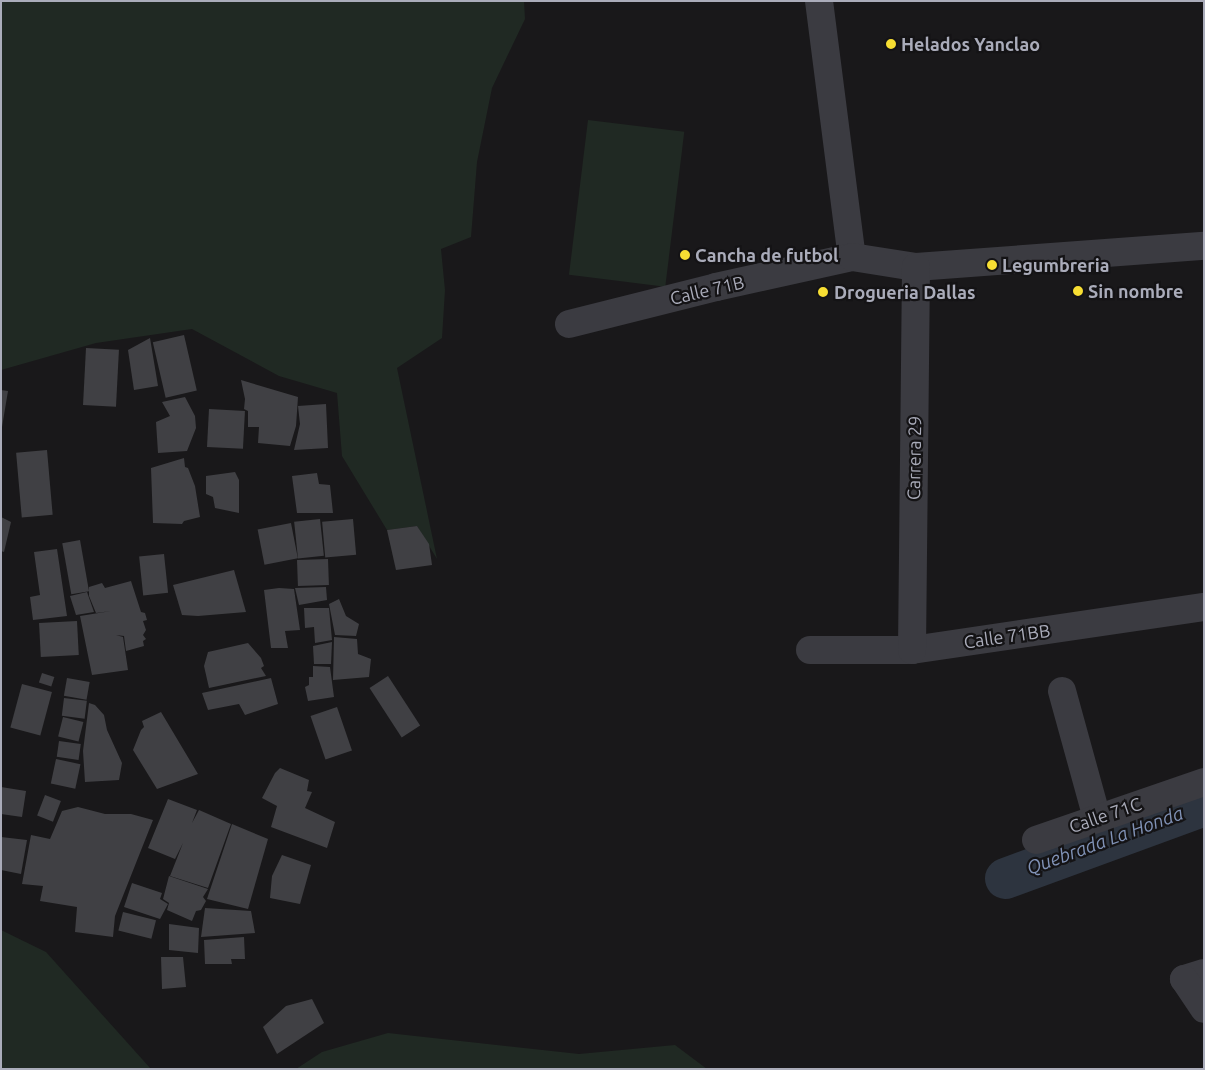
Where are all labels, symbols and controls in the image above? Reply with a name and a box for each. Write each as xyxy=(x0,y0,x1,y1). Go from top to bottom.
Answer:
place label: Helados Yanclao xyxy=(901,33,1040,55)
marker: Helados Yanclao xyxy=(885,38,897,50)
place label: Cancha de futbol xyxy=(695,244,839,266)
marker: Cancha de futbol xyxy=(679,249,691,261)
place label: Legumbreria xyxy=(1002,254,1110,276)
marker: Legumbreria xyxy=(986,259,998,271)
street label: Calle 71B xyxy=(668,271,746,309)
place label: Sin nombre xyxy=(1088,280,1183,302)
place label: Drogueria Dallas xyxy=(834,281,975,303)
marker: Drogueria Dallas xyxy=(816,285,830,299)
marker: Sin nombre xyxy=(1072,285,1084,297)
street label: Carrera 29 xyxy=(902,416,926,500)
street label: Calle 71BB xyxy=(962,619,1052,653)
street label: Calle 71C xyxy=(1066,793,1144,837)
water label: Quebrada La Honda xyxy=(1024,802,1186,880)

